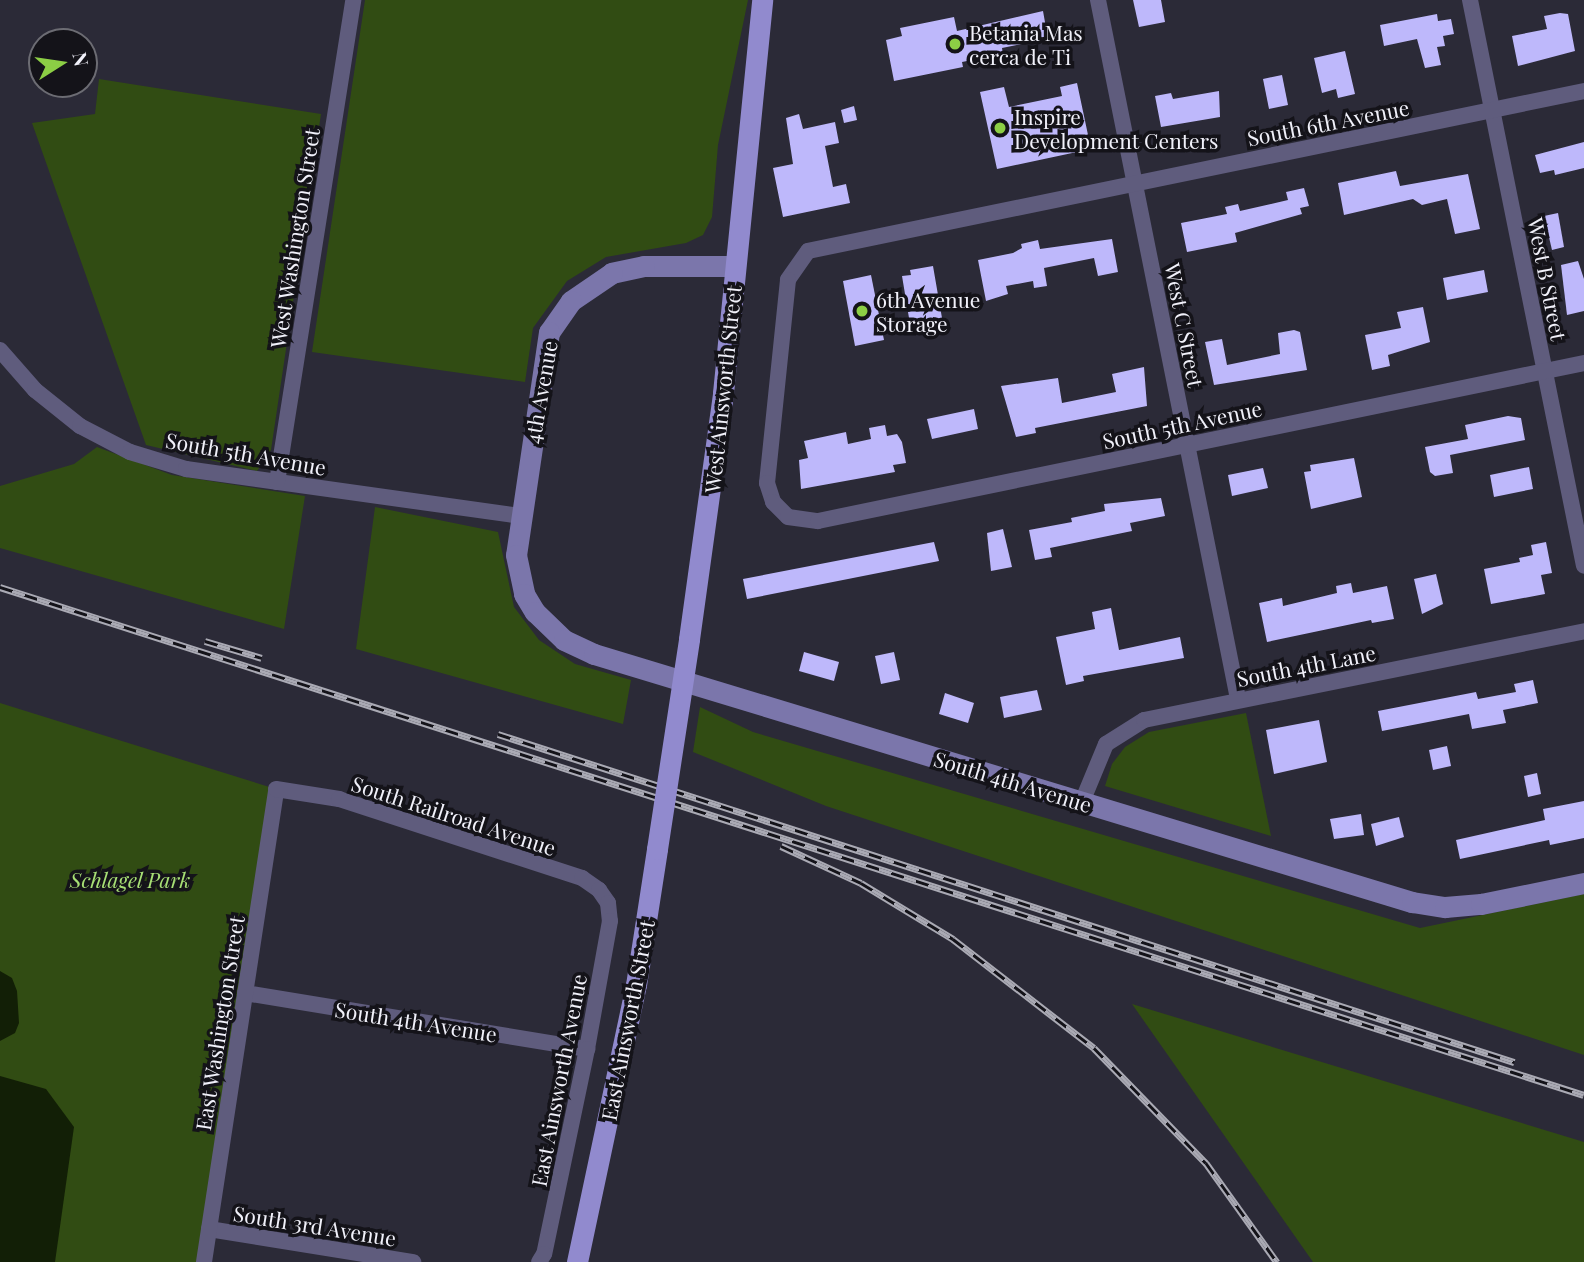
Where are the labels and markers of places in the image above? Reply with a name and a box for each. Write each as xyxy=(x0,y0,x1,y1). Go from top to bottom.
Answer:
place label: Betania Mas cerca de Ti xyxy=(969,19,1083,69)
marker: Betania Mas cerca de Ti xyxy=(947,36,963,52)
place label: Inspire Development Centers xyxy=(1014,103,1219,153)
marker: Inspire Development Centers xyxy=(992,120,1008,136)
place label: 6th Avenue Storage xyxy=(876,286,981,336)
marker: 6th Avenue Storage xyxy=(854,303,870,319)

